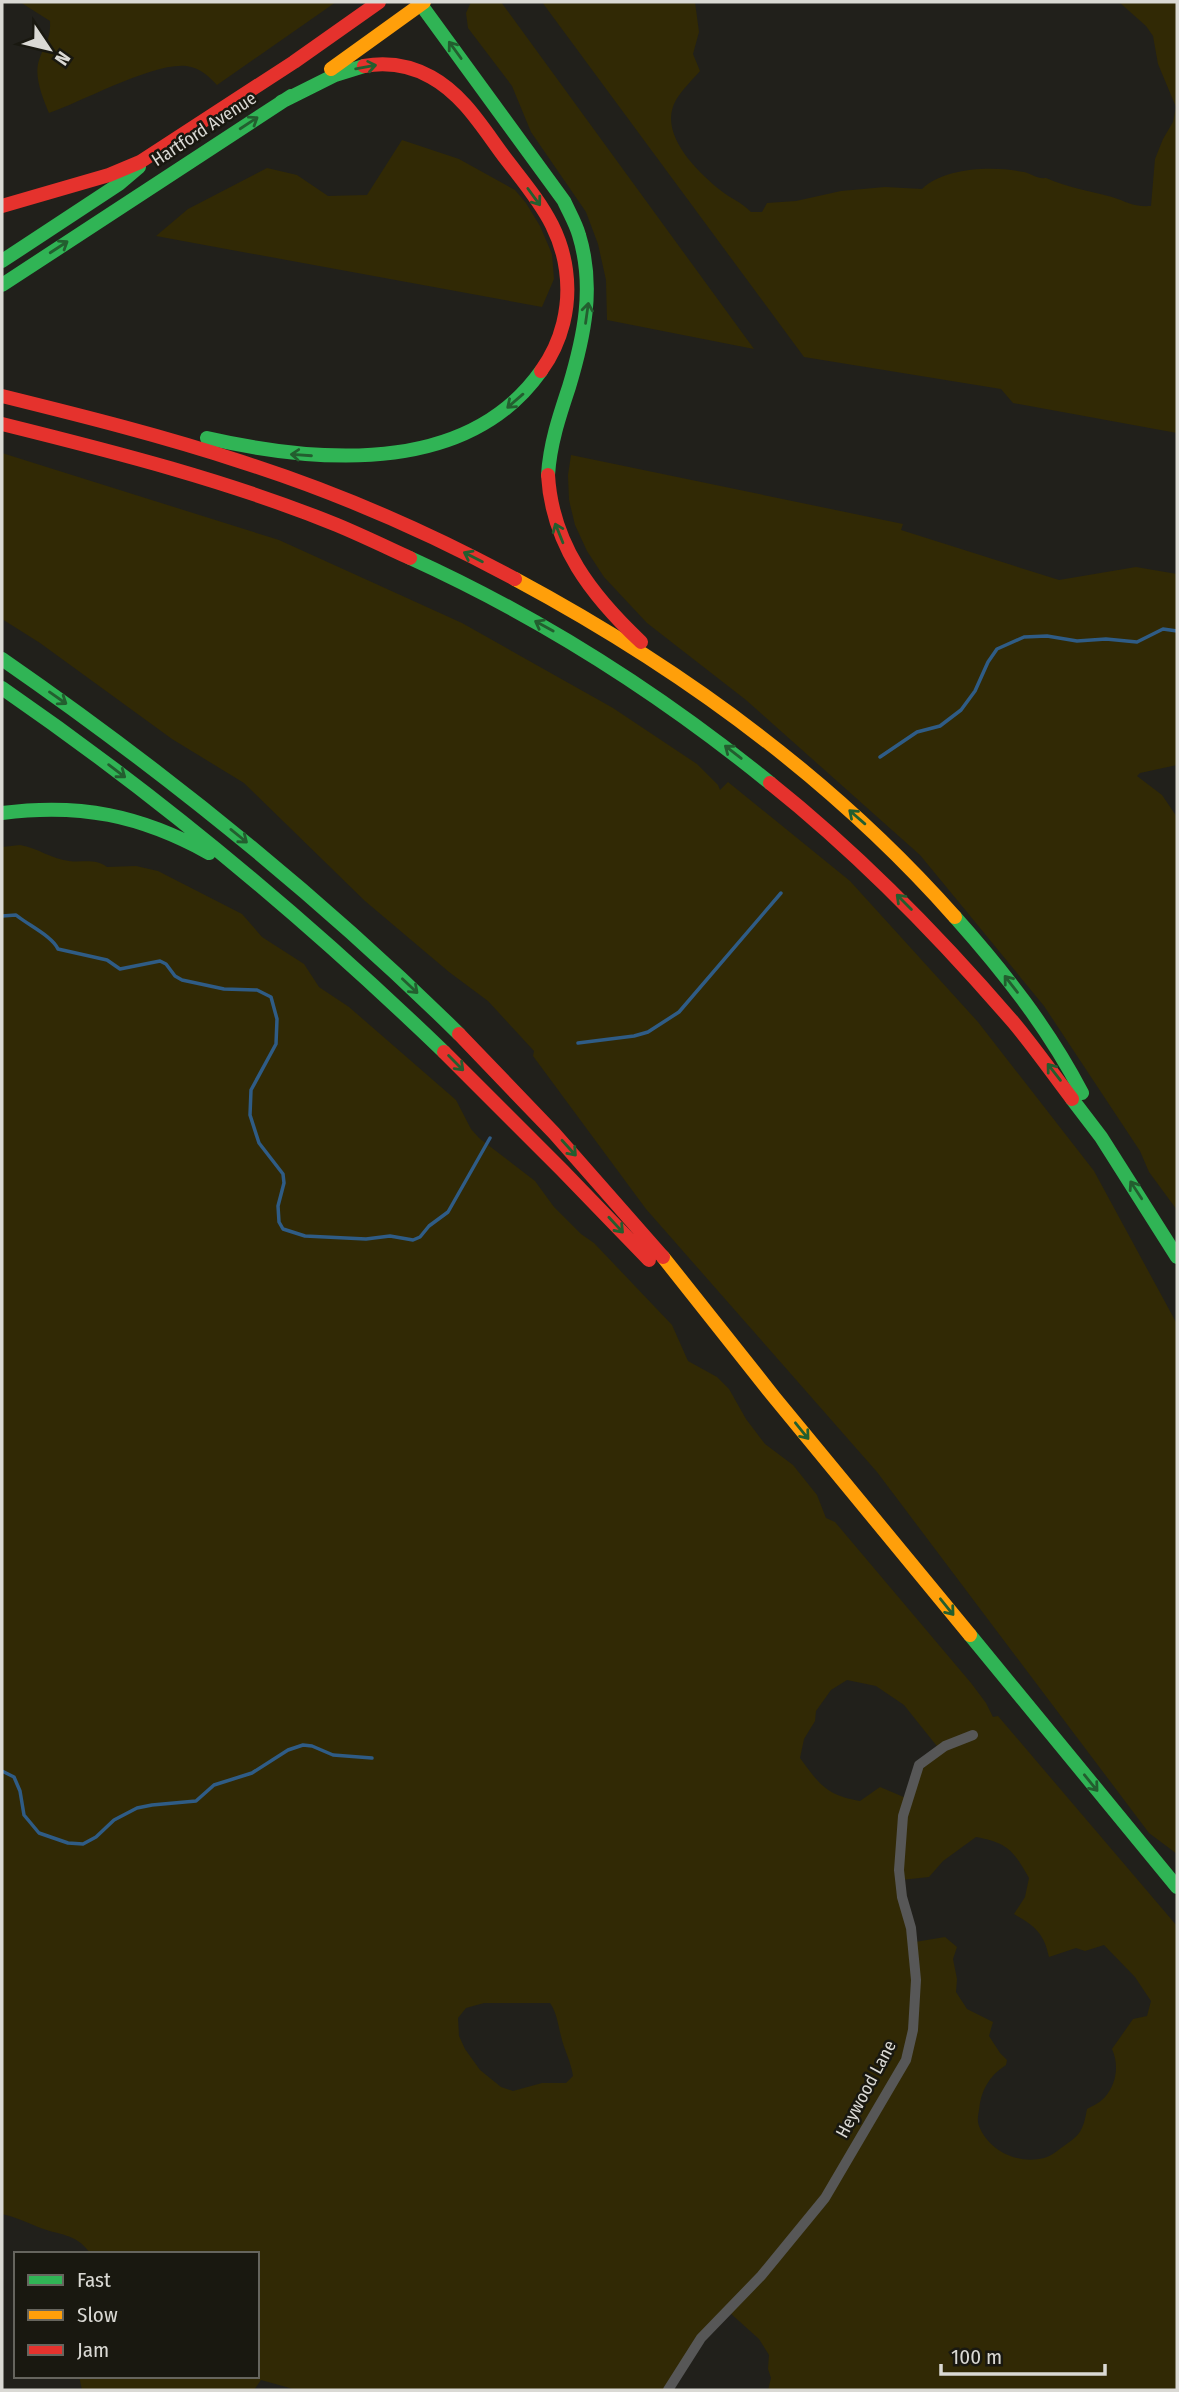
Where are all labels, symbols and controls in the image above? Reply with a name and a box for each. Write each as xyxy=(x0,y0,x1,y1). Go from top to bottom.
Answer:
north arrow xyxy=(14,14,84,84)
one-way arrow xyxy=(448,41,462,60)
text: N xyxy=(50,47,75,70)
one-way arrow xyxy=(354,59,377,73)
street label: Hartford Avenue xyxy=(148,87,261,171)
one-way arrow xyxy=(239,115,259,129)
one-way arrow xyxy=(527,187,541,206)
one-way arrow xyxy=(49,240,68,255)
one-way arrow xyxy=(581,302,594,325)
one-way arrow xyxy=(506,393,524,409)
one-way arrow xyxy=(290,448,312,461)
one-way arrow xyxy=(552,523,565,545)
one-way arrow xyxy=(464,549,484,563)
one-way arrow xyxy=(534,619,554,633)
one-way arrow xyxy=(48,691,67,705)
one-way arrow xyxy=(725,744,743,759)
one-way arrow xyxy=(107,763,126,778)
one-way arrow xyxy=(848,809,866,825)
one-way arrow xyxy=(230,828,248,843)
one-way arrow xyxy=(896,893,913,910)
one-way arrow xyxy=(1004,975,1019,994)
one-way arrow xyxy=(401,977,418,994)
one-way arrow xyxy=(447,1055,464,1072)
one-way arrow xyxy=(1047,1064,1062,1082)
one-way arrow xyxy=(561,1139,577,1157)
one-way arrow xyxy=(1129,1180,1143,1200)
one-way arrow xyxy=(608,1216,625,1233)
one-way arrow xyxy=(795,1422,810,1440)
one-way arrow xyxy=(939,1597,955,1615)
one-way arrow xyxy=(1083,1773,1099,1791)
street label: Heywood Lane xyxy=(831,2036,901,2142)
legend xyxy=(14,2252,259,2378)
text: Fast xyxy=(77,2267,111,2293)
text: Slow xyxy=(77,2302,118,2328)
scale bar xyxy=(941,2332,1106,2376)
text: Jam xyxy=(77,2337,109,2363)
text: 100 m xyxy=(951,2344,1002,2370)

